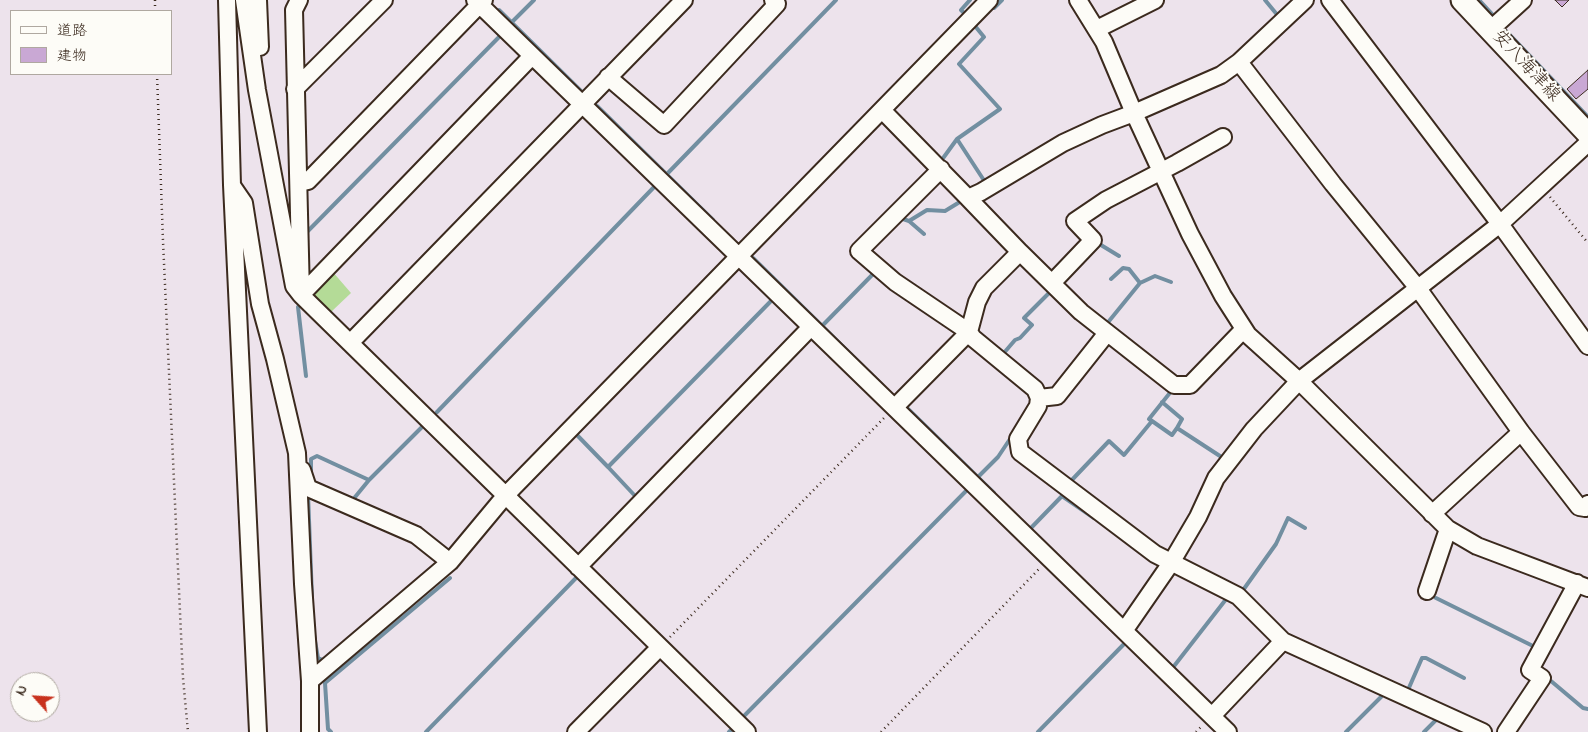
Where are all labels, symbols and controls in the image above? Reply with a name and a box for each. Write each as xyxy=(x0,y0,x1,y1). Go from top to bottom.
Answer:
legend xyxy=(10,10,172,75)
text: 道路 xyxy=(57,20,87,42)
street label: 安八海津線 xyxy=(1486,27,1564,107)
text: 建物 xyxy=(57,45,87,67)
north arrow xyxy=(10,672,60,722)
text: N xyxy=(10,682,33,700)

